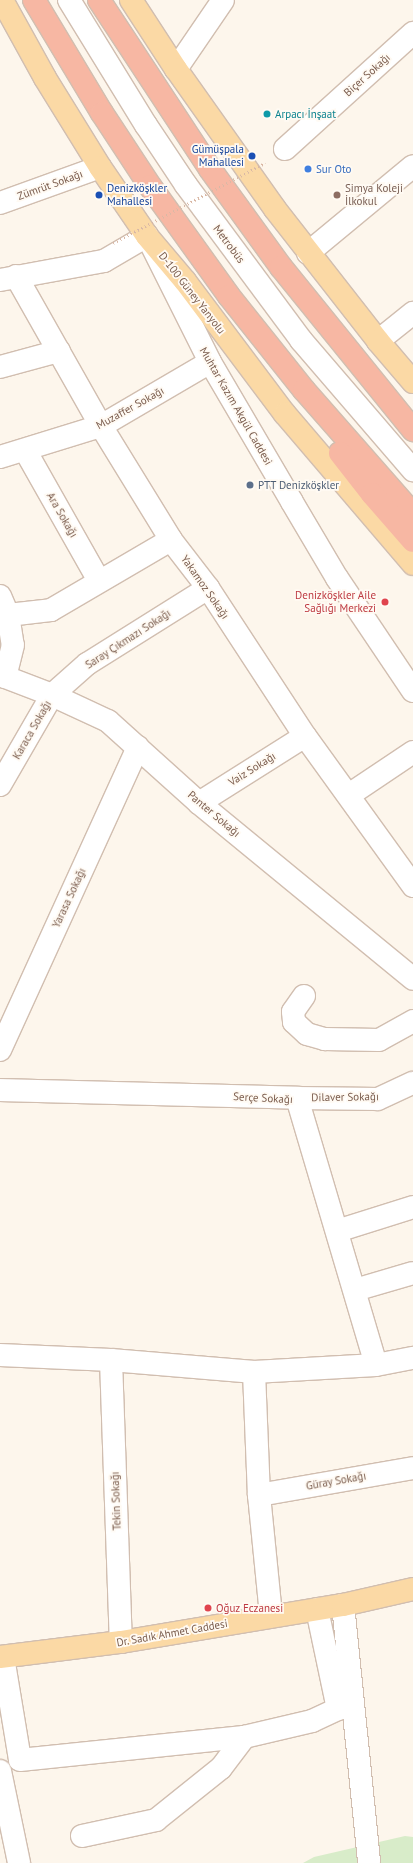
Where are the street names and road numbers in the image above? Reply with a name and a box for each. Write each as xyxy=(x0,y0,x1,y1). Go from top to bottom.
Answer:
street label: Biçer Sokağı xyxy=(341,51,393,99)
street label: Zümrüt Sokağı xyxy=(16,167,84,203)
street label: Metrobüs xyxy=(210,222,248,266)
street label: D-100 Güney Yanyolu xyxy=(156,249,228,337)
street label: Muhtar Kazım Akgül Caddesi xyxy=(197,345,275,467)
street label: Muzaffer Sokağı xyxy=(94,384,166,432)
street label: Ara Sokağı xyxy=(44,490,80,540)
street label: Yakamoz Sokağı xyxy=(178,552,232,622)
street label: Saray Çıkmazı Sokağı xyxy=(83,606,173,672)
street label: Karaca Sokağı xyxy=(10,698,54,762)
street label: Vaiz Sokağı xyxy=(226,749,278,789)
street label: Panter Sokağı xyxy=(185,788,243,840)
street label: Yarasa Sokağı xyxy=(49,866,89,930)
street label: Serçe Sokağı xyxy=(233,1090,293,1106)
street label: Dilaver Sokağı xyxy=(311,1090,379,1104)
street label: Güray Sokağı xyxy=(305,1469,367,1493)
street label: Tekin Sokağı xyxy=(108,1471,124,1531)
street label: Dr. Sadık Ahmet Caddesi xyxy=(115,1617,229,1649)

